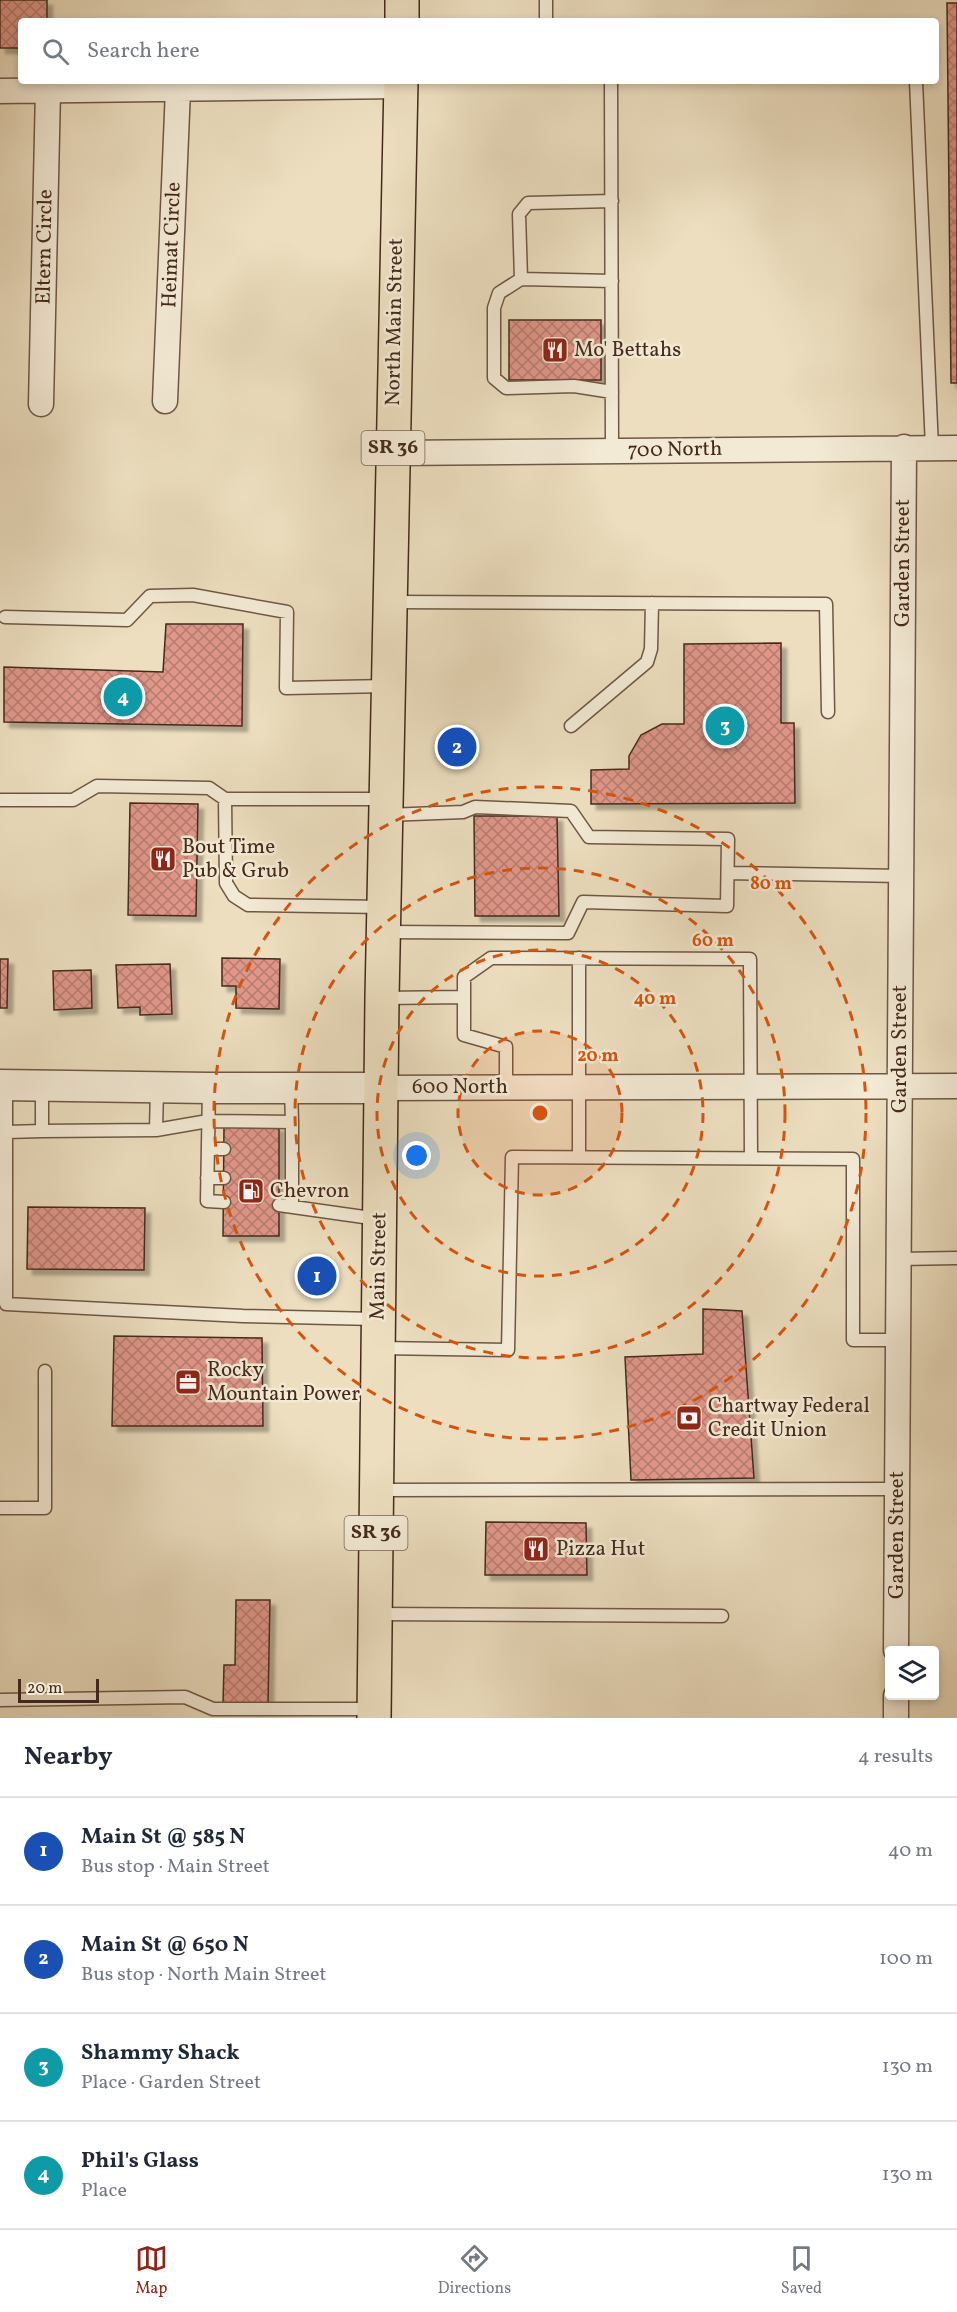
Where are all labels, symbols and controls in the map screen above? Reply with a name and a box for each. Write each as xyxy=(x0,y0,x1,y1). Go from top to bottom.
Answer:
search box xyxy=(18,18,939,84)
icon: search xyxy=(39,35,72,68)
text: Search here xyxy=(87,36,200,67)
street label: Heimat Circle xyxy=(155,181,189,309)
street label: Eltern Circle xyxy=(29,189,61,305)
street label: North Main Street xyxy=(379,238,411,406)
restaurant icon: Mo' Bettahs xyxy=(540,335,570,365)
place label: Mo' Bettahs xyxy=(574,336,681,365)
road number: SR 36 xyxy=(362,431,424,465)
street label: 700 North xyxy=(627,435,723,465)
street label: Garden Street xyxy=(889,499,918,627)
pin: 4 xyxy=(104,674,142,720)
pin: 3 xyxy=(706,704,744,748)
pin: 2 xyxy=(438,724,476,770)
place label: Bout Time Pub & Grub xyxy=(182,833,289,886)
restaurant icon: Bout Time Pub & Grub xyxy=(148,844,178,874)
text: 80 m xyxy=(750,872,792,897)
text: 60 m xyxy=(692,929,734,954)
street label: Garden Street xyxy=(886,985,915,1113)
text: 40 m xyxy=(634,987,676,1012)
text: 20 m xyxy=(577,1044,619,1069)
street label: 600 North xyxy=(412,1073,508,1102)
centre of rings xyxy=(530,1103,550,1123)
your location xyxy=(402,1141,431,1170)
fuel station icon: Chevron xyxy=(236,1176,266,1206)
place label: Chevron xyxy=(270,1177,350,1206)
street label: Main Street xyxy=(364,1212,394,1320)
pin: 1 xyxy=(298,1254,336,1298)
place label: Rocky Mountain Power xyxy=(207,1356,360,1409)
office icon: Rocky Mountain Power xyxy=(173,1367,203,1397)
place label: Chartway Federal Credit Union xyxy=(708,1392,870,1445)
bank icon: Chartway Federal Credit Union xyxy=(674,1403,704,1433)
street label: Garden Street xyxy=(883,1471,912,1599)
road number: SR 36 xyxy=(344,1516,407,1550)
restaurant icon: Pizza Hut xyxy=(521,1534,551,1564)
place label: Pizza Hut xyxy=(556,1535,645,1564)
map controls xyxy=(885,1646,939,1700)
button: layers xyxy=(885,1646,939,1700)
scale bar xyxy=(18,1676,99,1704)
text: 20 m xyxy=(27,1678,62,1700)
text: Nearby xyxy=(24,1739,113,1775)
text: 4 results xyxy=(858,1743,933,1771)
text: Main St @ 585 N xyxy=(81,1822,245,1853)
text: 1 xyxy=(39,1837,48,1865)
text: 40 m xyxy=(888,1837,933,1865)
text: Bus stop · Main Street xyxy=(81,1853,270,1881)
text: Main St @ 650 N xyxy=(81,1930,249,1961)
text: 2 xyxy=(38,1945,49,1973)
text: 100 m xyxy=(879,1945,933,1973)
text: Bus stop · North Main Street xyxy=(81,1961,326,1989)
text: Shammy Shack xyxy=(81,2038,240,2069)
text: 3 xyxy=(38,2053,49,2081)
text: 130 m xyxy=(882,2053,933,2081)
text: Place · Garden Street xyxy=(81,2069,261,2097)
text: Phil's Glass xyxy=(81,2146,199,2177)
text: 4 xyxy=(37,2161,50,2189)
text: 130 m xyxy=(882,2161,933,2189)
text: Place xyxy=(81,2177,127,2205)
tab: Map xyxy=(135,2242,168,2300)
tab: Directions xyxy=(438,2242,511,2300)
tab: Saved xyxy=(781,2242,822,2300)

